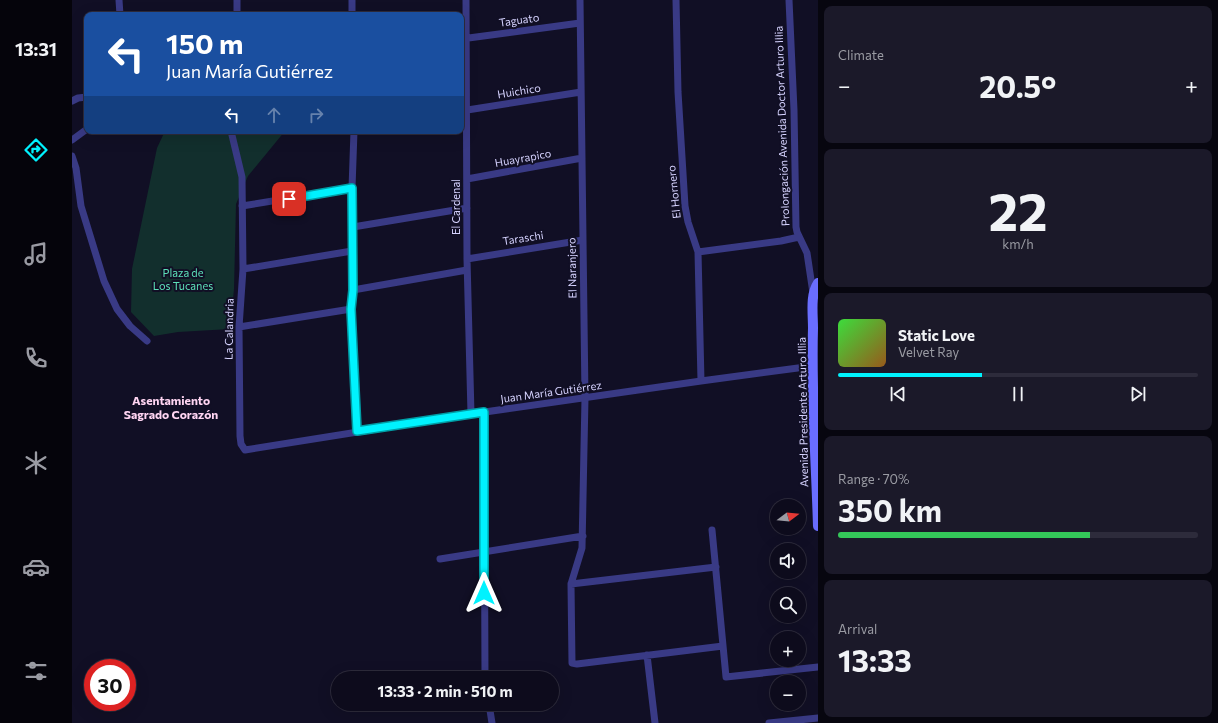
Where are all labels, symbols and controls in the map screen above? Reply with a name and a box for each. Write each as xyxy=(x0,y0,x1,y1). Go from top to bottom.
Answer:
street label: Taguato xyxy=(498,10,540,29)
text: 150 m xyxy=(166,26,243,60)
street label: Prolongación Avenida Doctor Arturo Illia xyxy=(772,26,791,226)
icon: left xyxy=(100,28,152,80)
text: 13:31 xyxy=(15,38,57,60)
text: Climate xyxy=(838,47,884,63)
text: Juan María Gutiérrez xyxy=(166,60,333,82)
text: 20.5° xyxy=(979,67,1056,104)
text: − xyxy=(838,72,851,99)
text: + xyxy=(1185,72,1198,99)
street label: Huichico xyxy=(496,81,542,100)
icon: left xyxy=(221,104,243,126)
icon: ahead xyxy=(263,104,285,126)
icon: right xyxy=(305,104,327,126)
icon: directions xyxy=(22,136,50,164)
street label: Huayrapico xyxy=(494,146,553,169)
street label: El Hornero xyxy=(664,164,683,219)
text: 22 xyxy=(988,178,1048,242)
street label: El Cardenal xyxy=(449,179,462,235)
pin xyxy=(272,182,306,216)
icon: arrive xyxy=(278,188,300,210)
street label: Taraschi xyxy=(501,228,545,247)
text: km/h xyxy=(1002,236,1034,252)
street label: El Naranjero xyxy=(564,237,579,299)
icon: music xyxy=(22,240,50,268)
park label: Plaza de Los Tucanes xyxy=(153,266,213,292)
street label: La Calandria xyxy=(221,298,236,360)
text: Static Love xyxy=(898,326,975,344)
street label: Avenida Presidente Arturo Illia xyxy=(795,337,810,487)
icon: phone xyxy=(22,344,50,372)
text: Velvet Ray xyxy=(898,344,959,360)
street label: Juan María Gutiérrez xyxy=(500,378,603,406)
icon: previous xyxy=(887,383,909,405)
icon: pause xyxy=(1007,383,1029,405)
icon: next xyxy=(1127,383,1149,405)
district label: Asentamiento Sagrado Corazón xyxy=(124,393,218,421)
icon: climate xyxy=(22,449,50,477)
text: Range · 70% xyxy=(838,471,910,487)
text: 350 km xyxy=(838,491,942,528)
north arrow xyxy=(770,499,806,535)
map controls xyxy=(770,499,806,711)
button: sound xyxy=(770,543,806,579)
icon: car xyxy=(22,553,50,581)
position arrow xyxy=(463,572,505,614)
button: search xyxy=(770,587,806,623)
text: Arrival xyxy=(838,621,877,637)
button: + xyxy=(770,631,806,667)
text: 13:33 xyxy=(838,641,912,678)
icon: filters xyxy=(22,657,50,685)
speed limit sign: 30 xyxy=(84,659,136,711)
button: − xyxy=(770,675,806,711)
text: 13:33 · 2 min · 510 m xyxy=(377,682,513,700)

